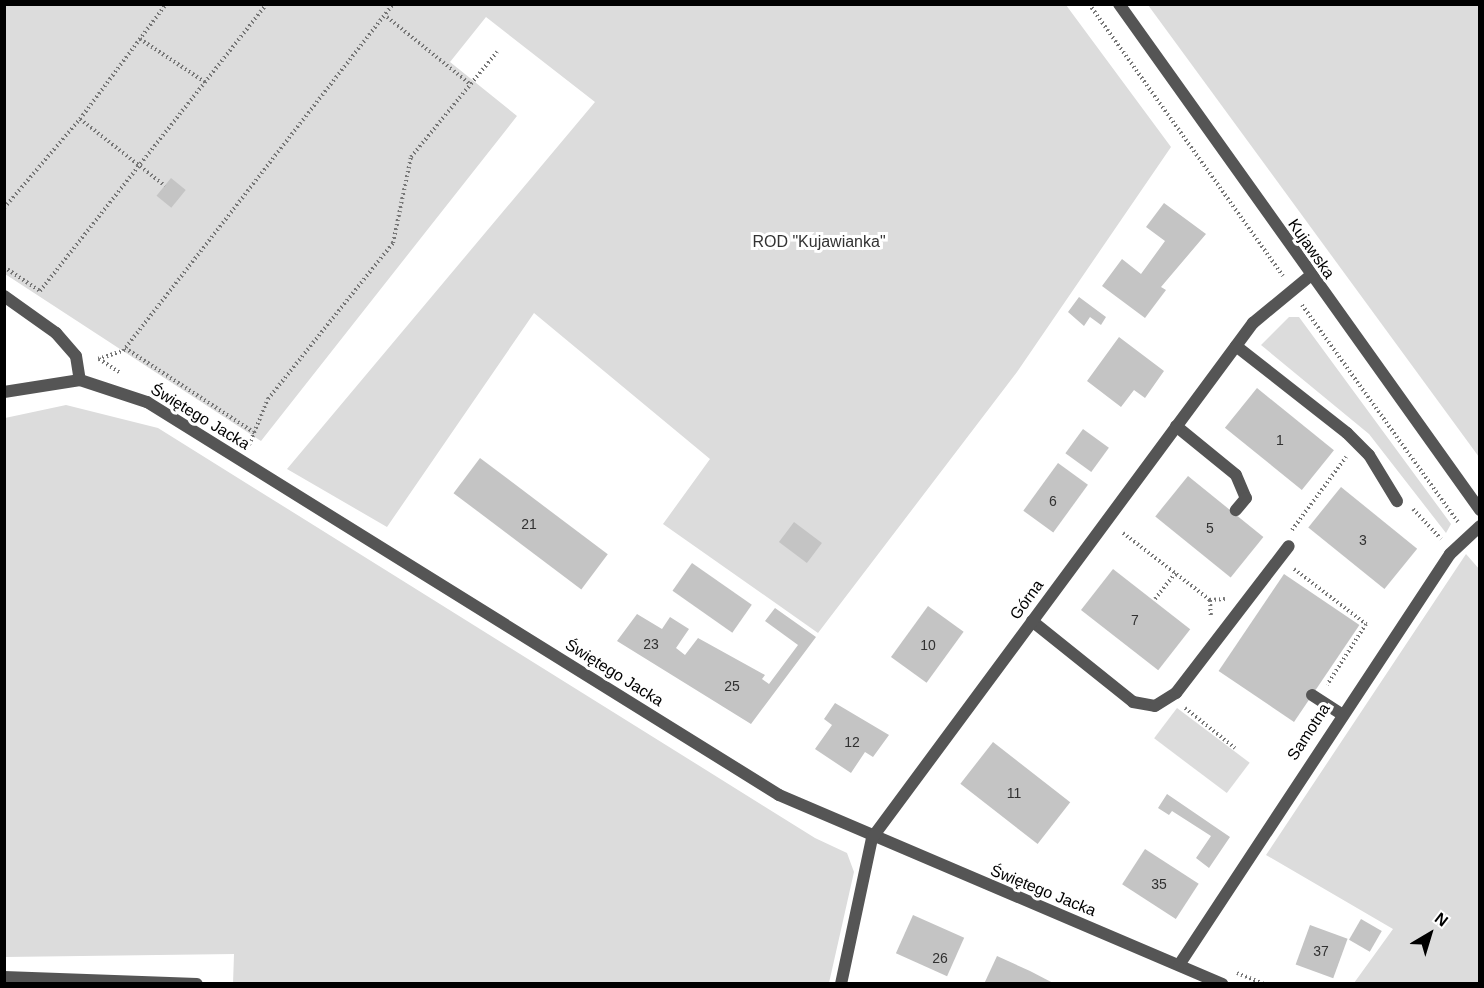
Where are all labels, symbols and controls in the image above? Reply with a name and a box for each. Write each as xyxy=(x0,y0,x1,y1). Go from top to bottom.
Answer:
street label: Kujawska xyxy=(1283,215,1339,283)
park label: ROD "Kujawianka" xyxy=(752,232,886,252)
street label: Świętego Jacka xyxy=(147,380,253,454)
house number: 1 xyxy=(1276,432,1284,448)
house number: 6 xyxy=(1049,493,1057,509)
house number: 21 xyxy=(521,516,537,532)
house number: 5 xyxy=(1206,520,1214,536)
house number: 3 xyxy=(1359,532,1367,548)
street label: Górna xyxy=(1006,576,1048,624)
house number: 7 xyxy=(1131,612,1139,628)
street label: Świętego Jacka xyxy=(561,635,667,711)
house number: 23 xyxy=(643,636,659,652)
house number: 10 xyxy=(920,637,936,653)
house number: 25 xyxy=(724,678,740,694)
street label: Samotna xyxy=(1284,700,1334,764)
house number: 12 xyxy=(844,734,860,750)
house number: 11 xyxy=(1007,785,1021,801)
street label: Świętego Jacka xyxy=(987,861,1099,921)
house number: 35 xyxy=(1151,876,1167,892)
north arrow xyxy=(1400,904,1460,964)
text: N xyxy=(1432,909,1451,930)
house number: 37 xyxy=(1313,943,1329,959)
house number: 26 xyxy=(932,950,948,966)

